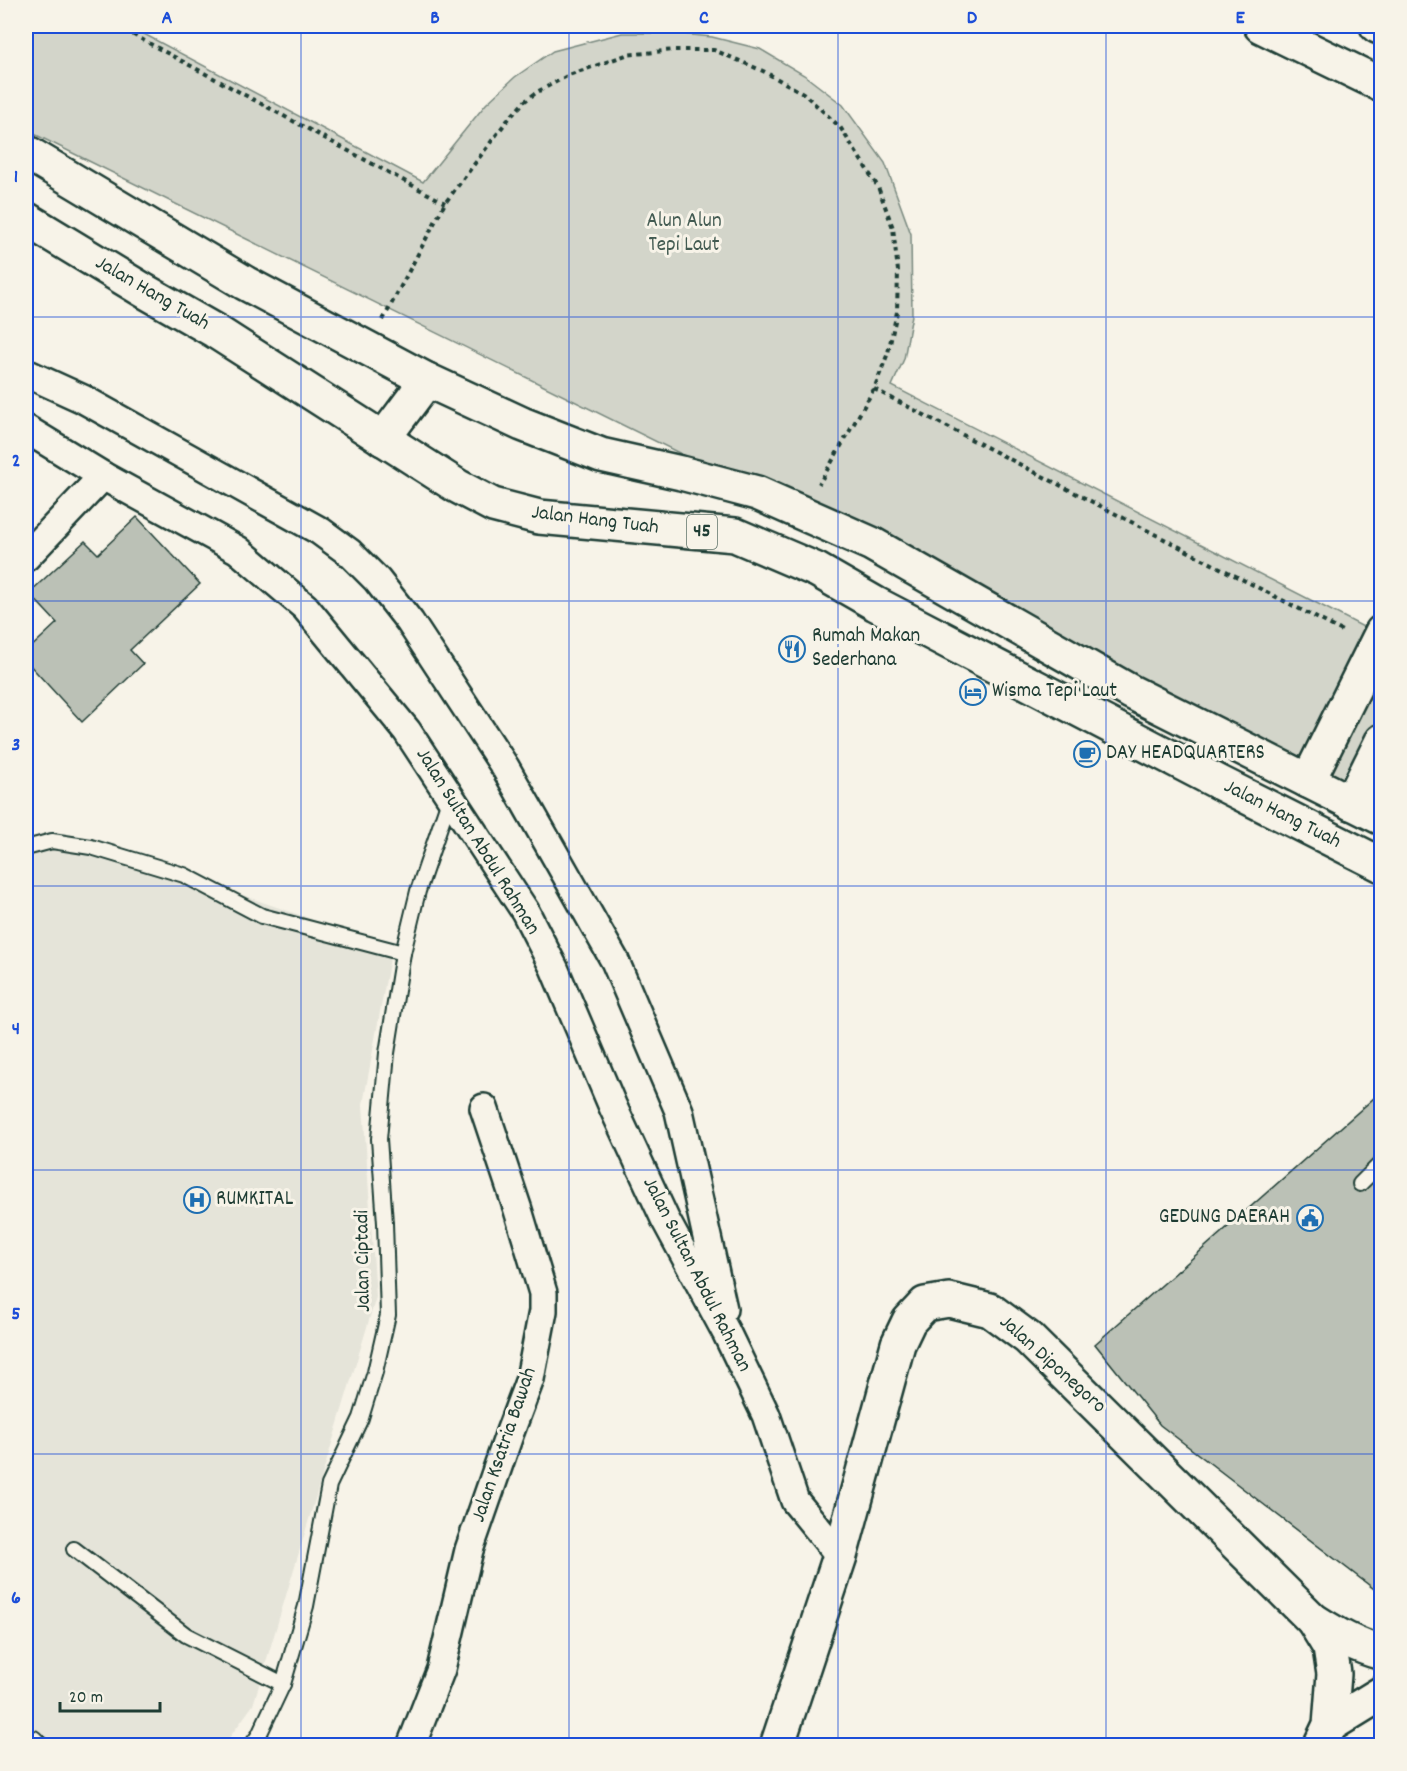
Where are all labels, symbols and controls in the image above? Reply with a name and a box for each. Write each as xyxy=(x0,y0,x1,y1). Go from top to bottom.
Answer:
text: A xyxy=(162,5,173,33)
text: B xyxy=(430,5,440,33)
text: C xyxy=(699,5,709,33)
text: D xyxy=(967,5,978,33)
text: E xyxy=(1235,5,1245,33)
text: 1 xyxy=(14,164,18,192)
park label: Alun Alun Tepi Laut xyxy=(646,207,722,261)
street label: Jalan Hang Tuah xyxy=(89,249,215,339)
text: 2 xyxy=(12,448,20,476)
street label: Jalan Hang Tuah xyxy=(530,498,660,544)
road number: 45 xyxy=(687,515,717,549)
place label: Rumah Makan Sederhana xyxy=(812,622,920,676)
restaurant icon: Rumah Makan Sederhana xyxy=(777,634,807,664)
hotel icon: Wisma Tepi Laut xyxy=(958,677,988,707)
place label: Wisma Tepi Laut xyxy=(992,677,1117,707)
text: 3 xyxy=(12,732,20,760)
cafe icon: DAY HEADQUARTERS xyxy=(1072,739,1102,769)
place label: DAY HEADQUARTERS xyxy=(1106,739,1265,769)
street label: Jalan Sultan Abdul Rahman xyxy=(407,743,547,941)
street label: Jalan Hang Tuah xyxy=(1218,773,1346,857)
text: 4 xyxy=(12,1016,20,1044)
street label: Jalan Sultan Abdul Rahman xyxy=(634,1172,758,1378)
hospital icon: RUMKITAL xyxy=(182,1185,212,1215)
place label: RUMKITAL xyxy=(216,1185,294,1215)
place label: GEDUNG DAERAH xyxy=(1159,1203,1290,1233)
public building icon: GEDUNG DAERAH xyxy=(1295,1203,1325,1233)
street label: Jalan Ciptadi xyxy=(348,1210,380,1312)
text: 5 xyxy=(11,1301,21,1329)
street label: Jalan Diponegoro xyxy=(992,1309,1112,1421)
street label: Jalan Ksatria Bawah xyxy=(464,1363,546,1527)
text: 6 xyxy=(11,1585,21,1613)
scale bar xyxy=(60,1675,160,1713)
text: 20 m xyxy=(69,1686,103,1711)

